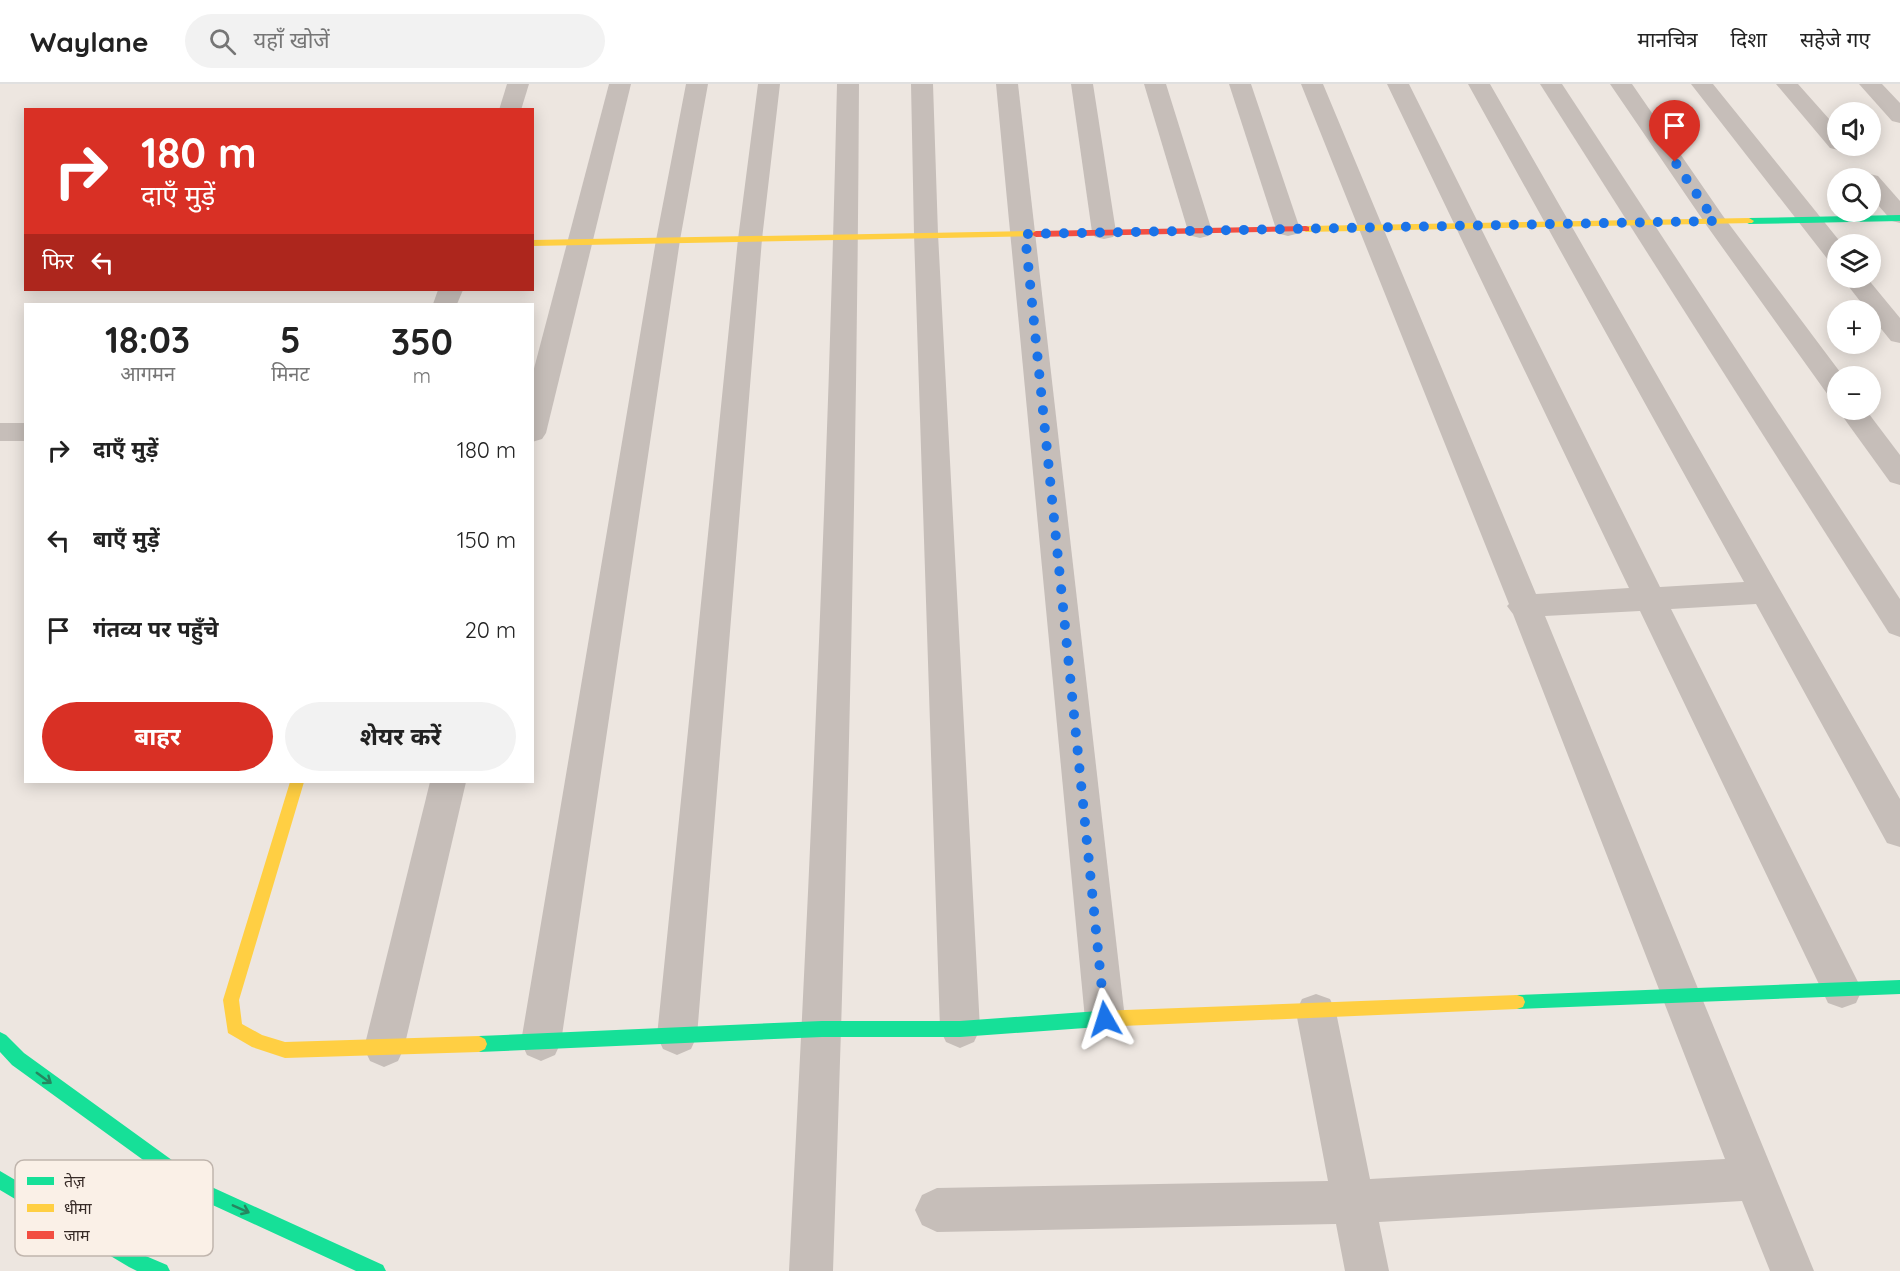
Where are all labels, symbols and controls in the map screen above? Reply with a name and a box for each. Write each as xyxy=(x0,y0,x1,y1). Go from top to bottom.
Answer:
search box xyxy=(185,14,605,68)
text: Waylane xyxy=(30,24,149,59)
icon: search xyxy=(206,25,239,58)
text: यहाँ खोजें xyxy=(254,26,330,54)
text: मानचित्र xyxy=(1638,26,1698,52)
text: दिशा xyxy=(1731,26,1767,52)
text: सहेजे गए xyxy=(1800,26,1870,52)
pin xyxy=(1649,100,1700,162)
map controls xyxy=(1827,102,1881,420)
button: sound xyxy=(1827,102,1881,156)
icon: arrive xyxy=(1658,109,1691,142)
text: 180 m xyxy=(141,126,257,179)
icon: right xyxy=(42,132,120,210)
button: search xyxy=(1827,168,1881,222)
text: दाएँ मुड़ें xyxy=(141,178,215,212)
button: layers xyxy=(1827,234,1881,288)
icon: left xyxy=(86,246,119,279)
text: फिर xyxy=(42,247,74,275)
button: + xyxy=(1827,300,1881,354)
text: 18:03 xyxy=(105,317,190,362)
text: 5 xyxy=(280,317,301,362)
text: 350 xyxy=(391,319,453,364)
text: आगमन xyxy=(120,361,175,386)
text: मिनट xyxy=(271,361,310,386)
text: m xyxy=(413,363,431,388)
button: − xyxy=(1827,366,1881,420)
icon: right xyxy=(42,434,75,467)
text: दाएँ मुड़ें xyxy=(93,435,158,463)
text: 180 m xyxy=(457,436,516,464)
icon: left xyxy=(42,524,75,557)
text: बाएँ मुड़ें xyxy=(93,525,159,553)
text: 150 m xyxy=(457,526,516,554)
icon: arrive xyxy=(42,614,75,647)
text: गंतव्य पर पहुँचे xyxy=(93,615,218,643)
text: 20 m xyxy=(465,616,516,644)
button: बाहर xyxy=(42,702,273,771)
button: शेयर करें xyxy=(285,702,516,771)
position arrow xyxy=(1073,987,1137,1051)
one-way arrow xyxy=(35,1072,51,1085)
legend xyxy=(15,1160,213,1256)
text: तेज़ xyxy=(64,1171,86,1191)
text: धीमा xyxy=(64,1198,93,1218)
one-way arrow xyxy=(231,1204,249,1216)
text: जाम xyxy=(64,1225,90,1245)

